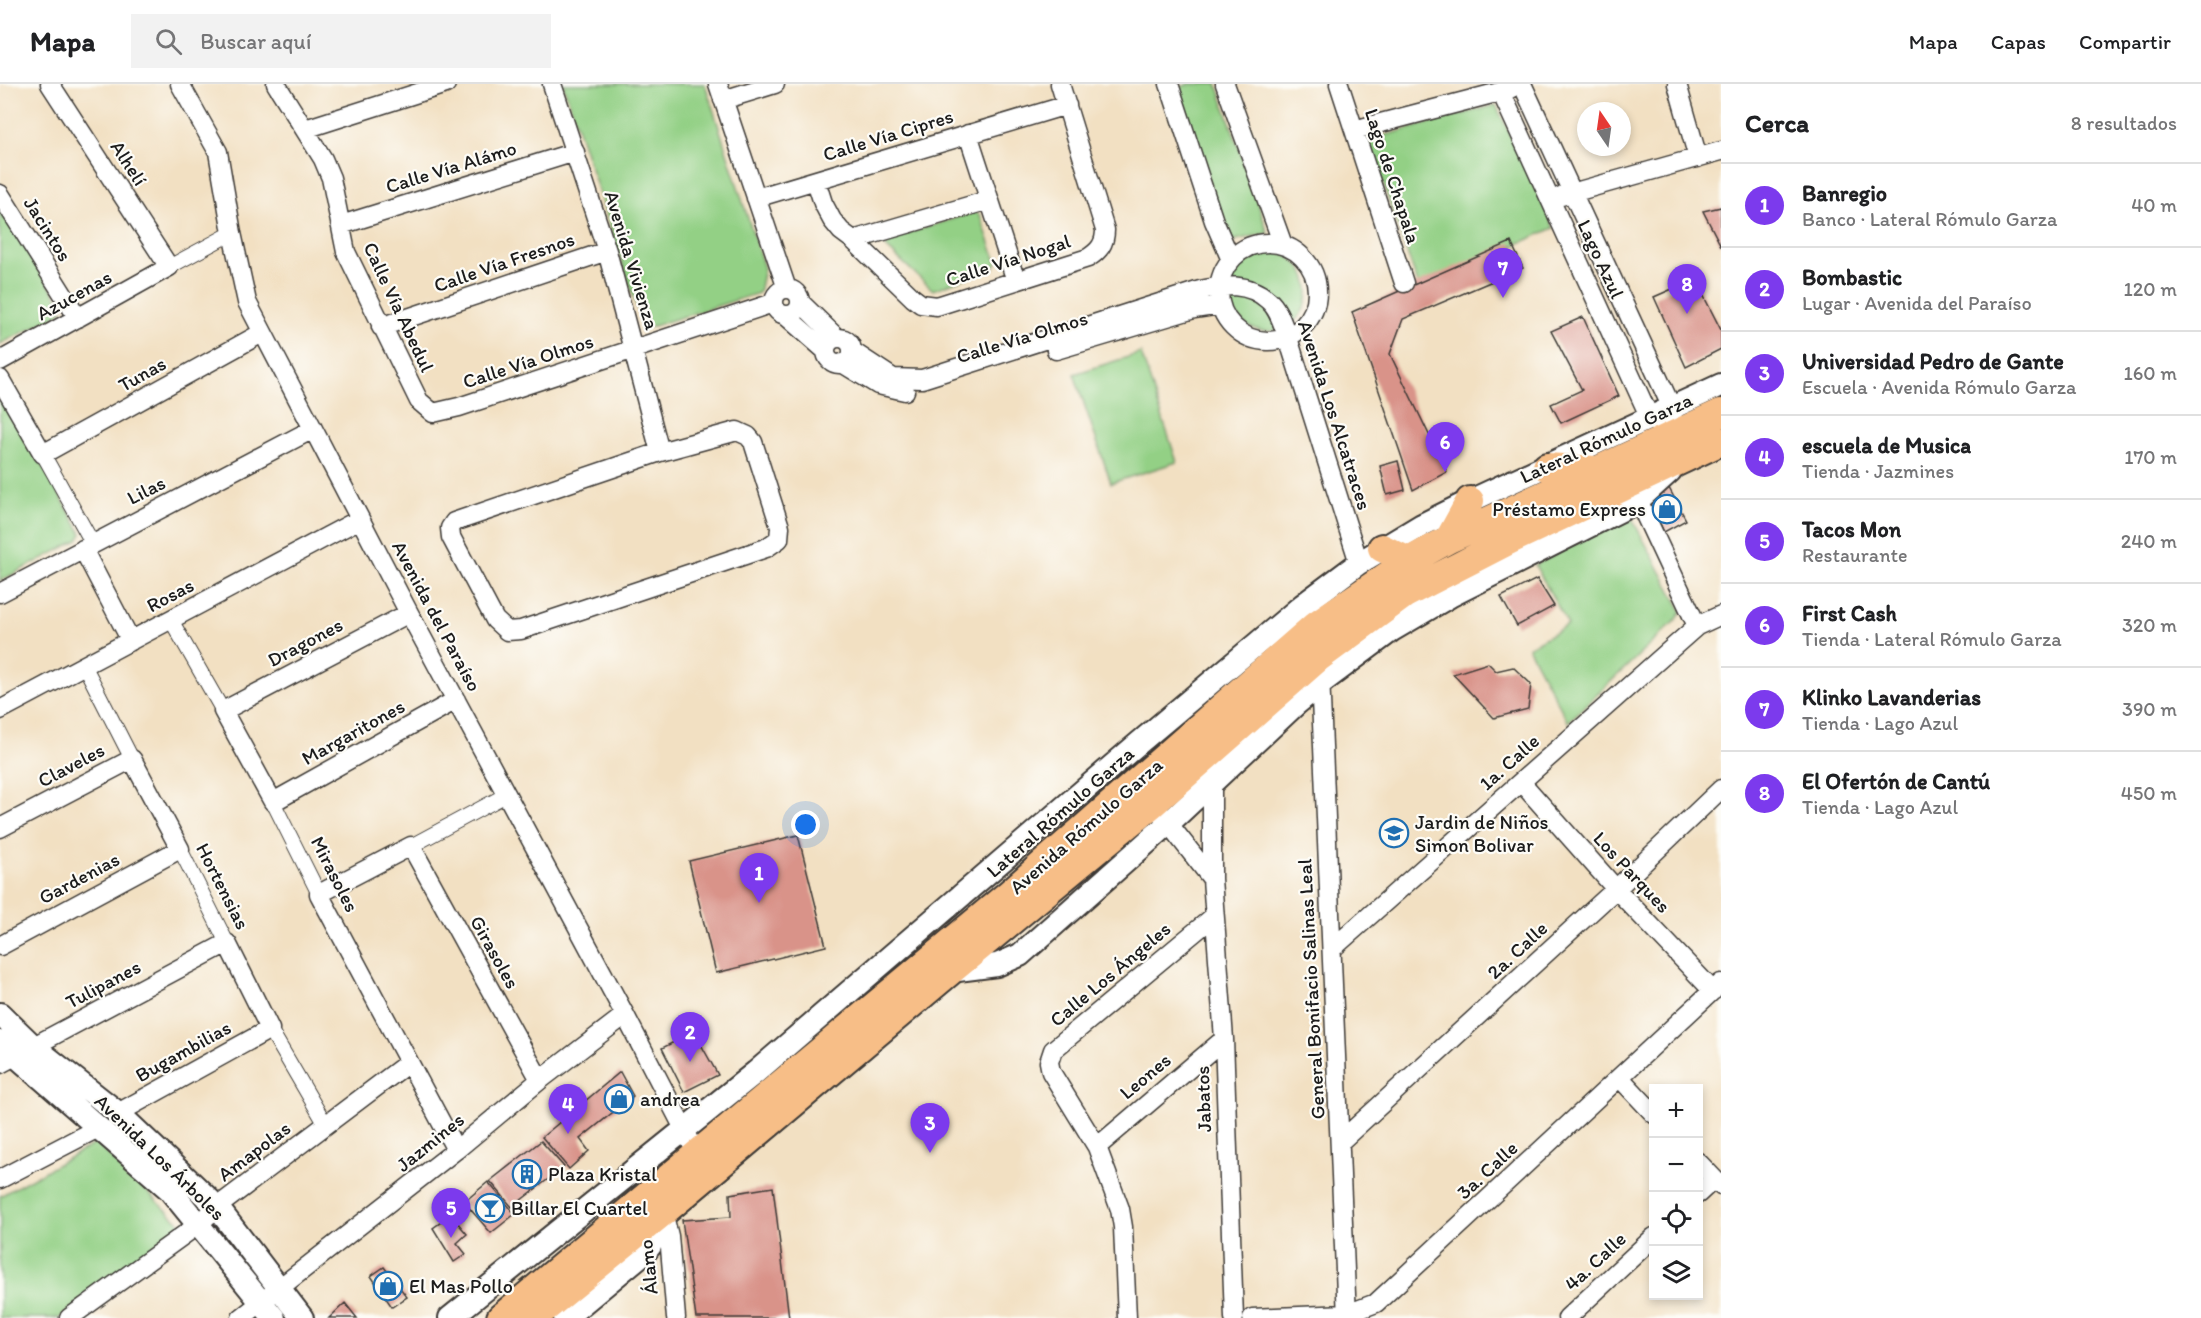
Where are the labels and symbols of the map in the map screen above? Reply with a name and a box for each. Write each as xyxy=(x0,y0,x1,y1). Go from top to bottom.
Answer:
north arrow xyxy=(1577,102,1631,156)
street label: Calle Vía Cipres xyxy=(820,104,956,166)
street label: Lago de Chapala xyxy=(1360,105,1426,247)
street label: Alhelí xyxy=(106,136,152,190)
street label: Calle Vía Alámo xyxy=(383,136,519,198)
street label: Avenida Vivienza xyxy=(599,188,665,333)
street label: Jacintos xyxy=(19,192,77,266)
street label: Lago Azul xyxy=(1572,216,1630,302)
street label: Calle Vía Fresnos xyxy=(430,227,578,297)
street label: Calle Vía Nogal xyxy=(943,228,1074,291)
street label: Calle Vía Abedul xyxy=(358,238,440,376)
pin: 7 xyxy=(1484,248,1522,298)
street label: Azucenas xyxy=(32,264,116,325)
pin: 8 xyxy=(1668,264,1706,314)
street label: Calle Vía Olmos xyxy=(954,306,1090,368)
street label: Avenida Los Alcatraces xyxy=(1293,317,1377,513)
street label: Calle Vía Olmos xyxy=(460,329,596,393)
street label: Tunas xyxy=(114,351,170,397)
street label: Lateral Rómulo Garza xyxy=(1516,387,1697,489)
pin: 6 xyxy=(1426,422,1464,472)
street label: Lilas xyxy=(123,470,169,510)
shop icon: Préstamo Express xyxy=(1651,493,1683,525)
place label: Préstamo Express xyxy=(1492,497,1646,521)
street label: Avenida del Paraíso xyxy=(387,536,487,696)
street label: Rosas xyxy=(142,573,198,617)
street label: Dragones xyxy=(263,612,347,672)
street label: Margaritones xyxy=(297,694,409,770)
street label: 1a. Calle xyxy=(1474,729,1544,795)
street label: Claveles xyxy=(34,737,108,792)
street label: Lateral Rómulo Garza xyxy=(981,741,1139,883)
street label: Avenida Rómulo Garza xyxy=(1005,753,1168,899)
your location xyxy=(791,810,820,839)
place label: Jardin de Niños Simon Bolivar xyxy=(1415,810,1549,857)
school or university icon: Jardin de Niños Simon Bolivar xyxy=(1378,817,1410,849)
street label: Los Parques xyxy=(1588,826,1676,918)
street label: Mirasoles xyxy=(306,832,364,916)
street label: Hortensias xyxy=(191,839,255,933)
street label: Gardenias xyxy=(34,847,124,909)
pin: 1 xyxy=(740,854,778,903)
street label: General Bonifacio Salinas Leal xyxy=(1292,858,1330,1120)
street label: Girasoles xyxy=(465,911,525,993)
street label: Calle Los Ángeles xyxy=(1045,916,1175,1031)
street label: 2a. Calle xyxy=(1482,916,1552,984)
street label: Tulipanes xyxy=(61,954,145,1014)
pin: 2 xyxy=(670,1012,710,1062)
street label: Bugambilias xyxy=(131,1015,235,1087)
street label: Leones xyxy=(1114,1048,1176,1104)
street label: Jabatos xyxy=(1190,1065,1216,1133)
shop icon: andrea xyxy=(603,1083,635,1115)
pin: 4 xyxy=(548,1084,588,1134)
place label: andrea xyxy=(640,1087,701,1111)
street label: Avenida Los Árboles xyxy=(90,1089,230,1225)
pin: 3 xyxy=(910,1104,950,1153)
street label: Jazmines xyxy=(391,1107,469,1177)
street label: Amapolas xyxy=(213,1116,295,1186)
street label: 3a. Calle xyxy=(1452,1136,1522,1204)
building icon: Plaza Kristal xyxy=(511,1158,543,1190)
place label: Plaza Kristal xyxy=(548,1162,657,1186)
pin: 5 xyxy=(432,1188,470,1238)
bar icon: Billar El Cuartel xyxy=(474,1192,506,1224)
place label: Billar El Cuartel xyxy=(511,1196,648,1220)
street label: 4a. Calle xyxy=(1559,1226,1631,1296)
street label: Álamo xyxy=(633,1238,663,1296)
shop icon: El Mas Pollo xyxy=(372,1270,404,1302)
place label: El Mas Pollo xyxy=(409,1274,513,1298)

